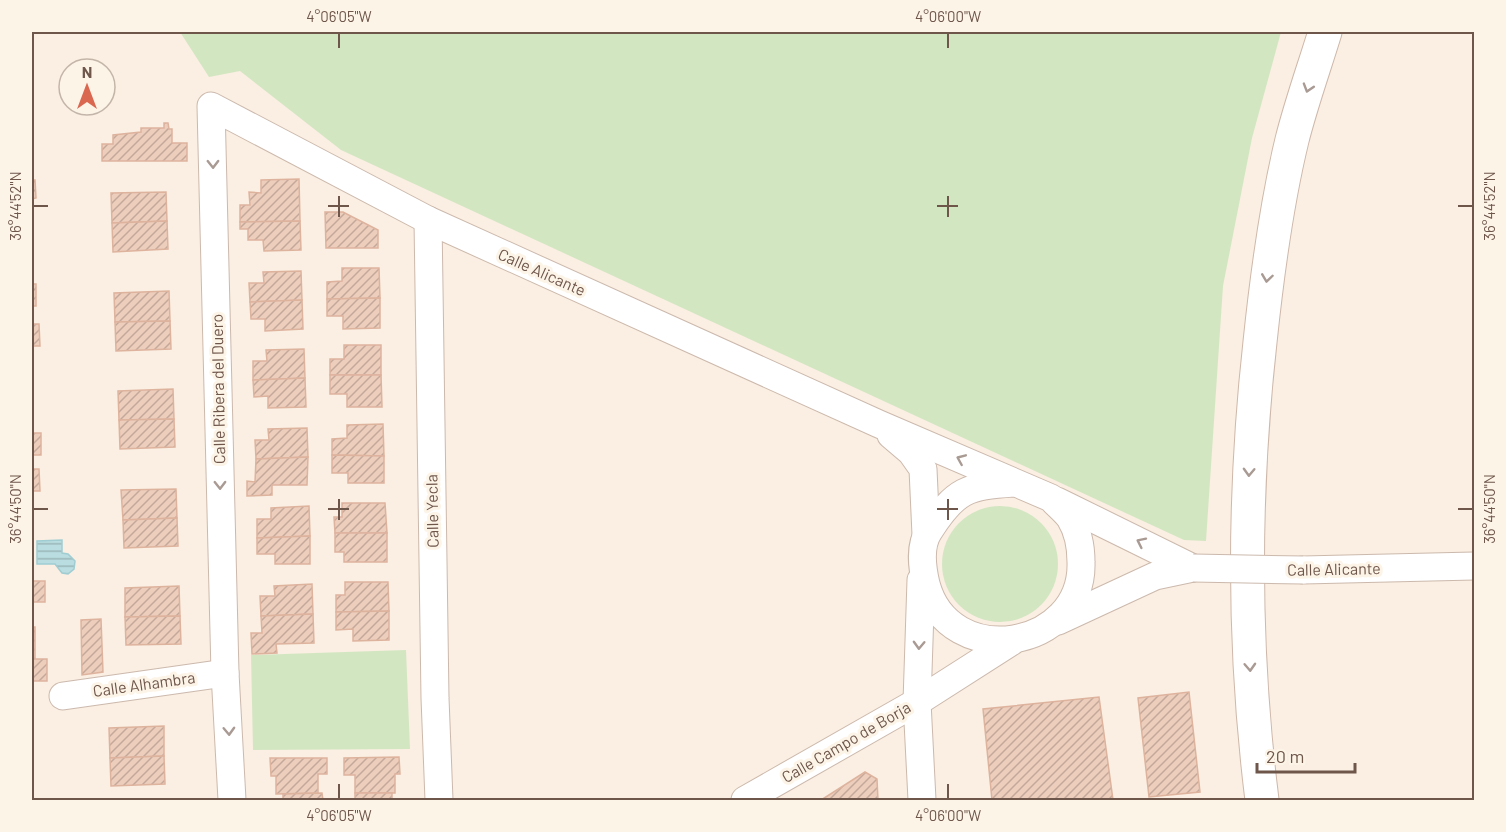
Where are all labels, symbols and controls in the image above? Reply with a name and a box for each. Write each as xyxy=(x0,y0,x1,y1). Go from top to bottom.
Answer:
text: 4°06'05"W xyxy=(306,7,372,25)
text: 4°06'00"W xyxy=(915,7,981,25)
north arrow xyxy=(57,57,117,117)
text: N xyxy=(82,62,92,81)
one-way arrow xyxy=(1303,82,1315,92)
one-way arrow xyxy=(207,159,219,168)
text: 36°44'52"N xyxy=(6,171,24,241)
text: 36°44'52"N xyxy=(1480,171,1498,241)
street label: Calle Alicante xyxy=(496,244,589,299)
one-way arrow xyxy=(1261,273,1273,282)
street label: Calle Ribera del Duero xyxy=(207,314,228,464)
one-way arrow xyxy=(956,455,967,467)
one-way arrow xyxy=(1243,467,1256,476)
text: 36°44'50"N xyxy=(6,474,24,544)
street label: Calle Yecla xyxy=(421,474,442,548)
text: 36°44'50"N xyxy=(1480,474,1498,544)
one-way arrow xyxy=(214,480,227,489)
one-way arrow xyxy=(1136,538,1147,550)
street label: Calle Alicante xyxy=(1287,558,1381,579)
one-way arrow xyxy=(912,640,925,649)
one-way arrow xyxy=(1243,662,1256,671)
street label: Calle Alhambra xyxy=(92,667,196,700)
street label: Calle Campo de Borja xyxy=(778,697,914,786)
one-way arrow xyxy=(223,727,236,736)
scale bar xyxy=(1257,736,1354,774)
text: 20 m xyxy=(1266,745,1304,767)
text: 4°06'05"W xyxy=(306,806,372,824)
text: 4°06'00"W xyxy=(915,806,981,824)

